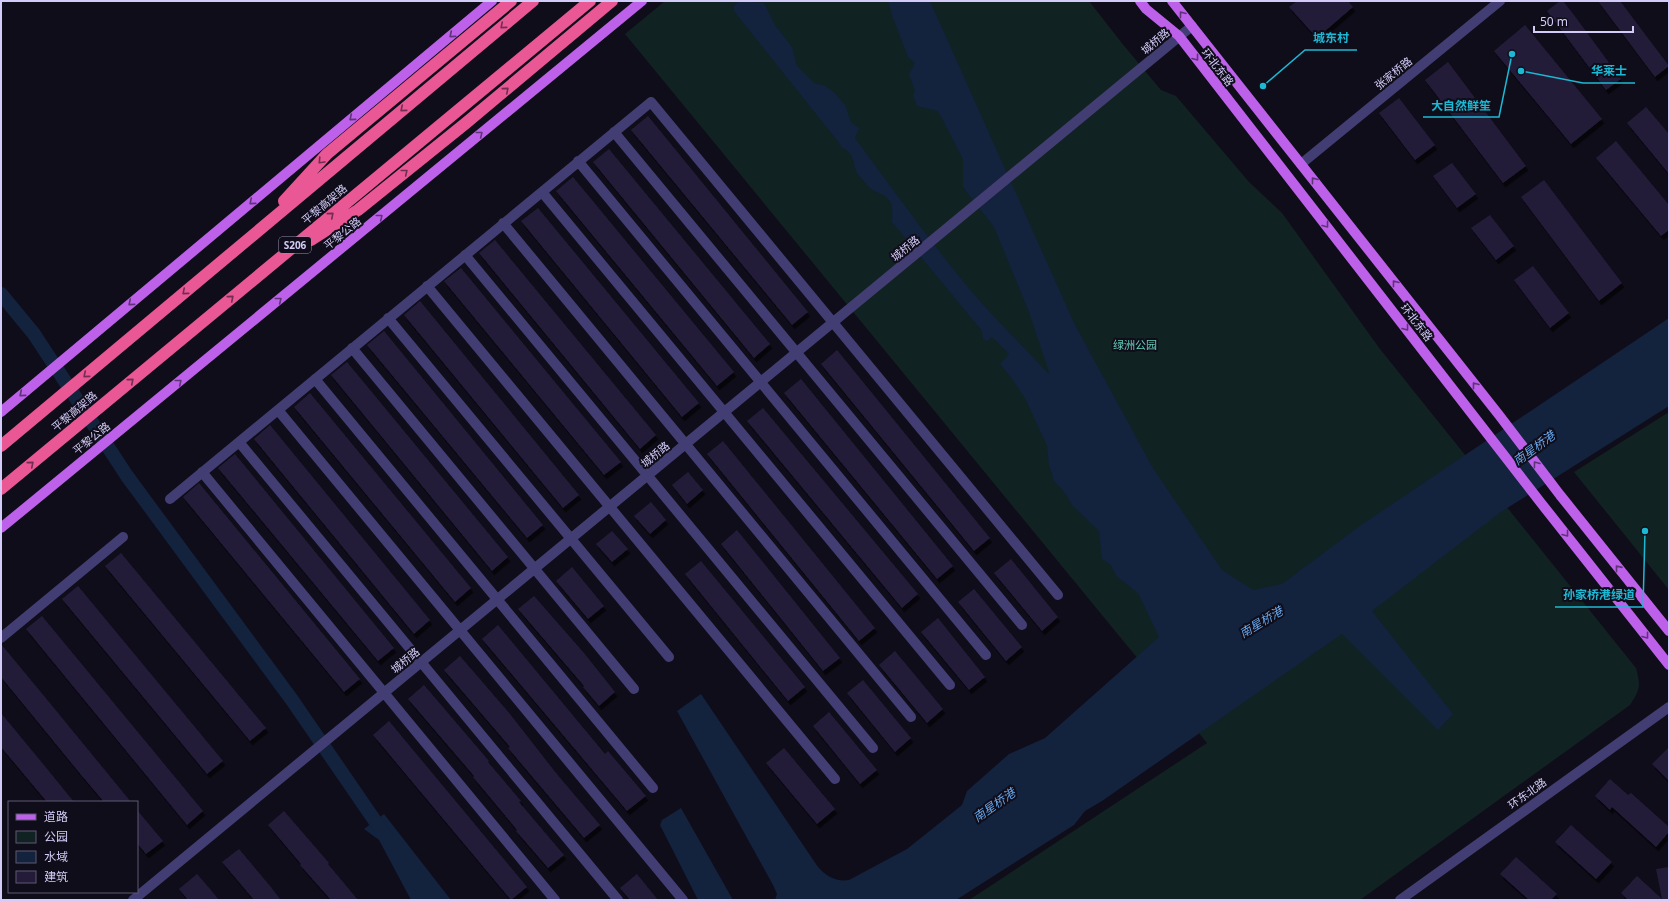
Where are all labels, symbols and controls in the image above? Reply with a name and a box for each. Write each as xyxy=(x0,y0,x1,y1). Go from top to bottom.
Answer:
scale bar xyxy=(1534,8,1633,34)
one-way arrow xyxy=(1180,11,1187,18)
text: 50 m xyxy=(1540,13,1568,30)
one-way arrow xyxy=(500,22,508,29)
street label: 城桥路 xyxy=(1138,25,1172,57)
callout: 城东村 xyxy=(1305,26,1357,50)
text: 城东村 xyxy=(1313,29,1349,46)
one-way arrow xyxy=(449,30,456,37)
street label: 环北东路 xyxy=(1199,45,1237,89)
street label: 张家桥路 xyxy=(1371,53,1415,93)
one-way arrow xyxy=(1192,54,1199,61)
callout: 华莱士 xyxy=(1583,59,1635,83)
text: 华莱士 xyxy=(1591,62,1627,79)
one-way arrow xyxy=(501,87,509,94)
callout: 大自然鲜笙 xyxy=(1423,93,1499,117)
text: 大自然鲜笙 xyxy=(1431,97,1491,114)
one-way arrow xyxy=(401,105,408,112)
one-way arrow xyxy=(349,114,357,121)
one-way arrow xyxy=(475,132,483,139)
one-way arrow xyxy=(319,157,326,164)
one-way arrow xyxy=(401,170,408,177)
one-way arrow xyxy=(1312,178,1319,185)
street label: 平黎高架路 xyxy=(298,181,350,227)
one-way arrow xyxy=(250,197,257,204)
street label: 平黎公路 xyxy=(320,213,364,253)
one-way arrow xyxy=(327,213,334,220)
one-way arrow xyxy=(375,214,382,221)
one-way arrow xyxy=(1321,221,1329,228)
street label: 城桥路 xyxy=(887,232,923,264)
road number: S206 xyxy=(279,237,311,253)
one-way arrow xyxy=(1392,280,1399,287)
one-way arrow xyxy=(183,287,190,294)
one-way arrow xyxy=(227,295,234,302)
one-way arrow xyxy=(275,297,282,304)
one-way arrow xyxy=(128,299,136,306)
street label: 环北东路 xyxy=(1398,300,1436,344)
one-way arrow xyxy=(1401,323,1408,330)
park label: 绿洲公园 xyxy=(1113,337,1157,352)
one-way arrow xyxy=(83,370,90,377)
one-way arrow xyxy=(127,378,134,385)
one-way arrow xyxy=(174,380,181,387)
one-way arrow xyxy=(1473,382,1480,389)
street label: 平黎高架路 xyxy=(48,388,100,434)
one-way arrow xyxy=(20,389,27,396)
street label: 平黎公路 xyxy=(69,418,113,458)
water label: 南星桥港 xyxy=(1510,426,1560,469)
street label: 城桥路 xyxy=(637,438,673,470)
one-way arrow xyxy=(26,461,34,468)
one-way arrow xyxy=(1534,462,1541,469)
one-way arrow xyxy=(1561,529,1568,536)
one-way arrow xyxy=(1616,565,1623,573)
callout: 孙家桥港绿道 xyxy=(1555,583,1643,607)
text: 孙家桥港绿道 xyxy=(1563,586,1635,603)
water label: 南星桥港 xyxy=(1236,601,1288,642)
one-way arrow xyxy=(1642,631,1649,638)
street label: 城桥路 xyxy=(387,644,423,676)
street label: 环东北路 xyxy=(1505,774,1549,812)
water label: 南星桥港 xyxy=(969,783,1020,826)
legend xyxy=(8,801,138,893)
text: 道路 xyxy=(44,808,68,825)
text: 公园 xyxy=(44,828,68,845)
text: 水域 xyxy=(44,848,68,865)
text: 建筑 xyxy=(44,868,68,885)

